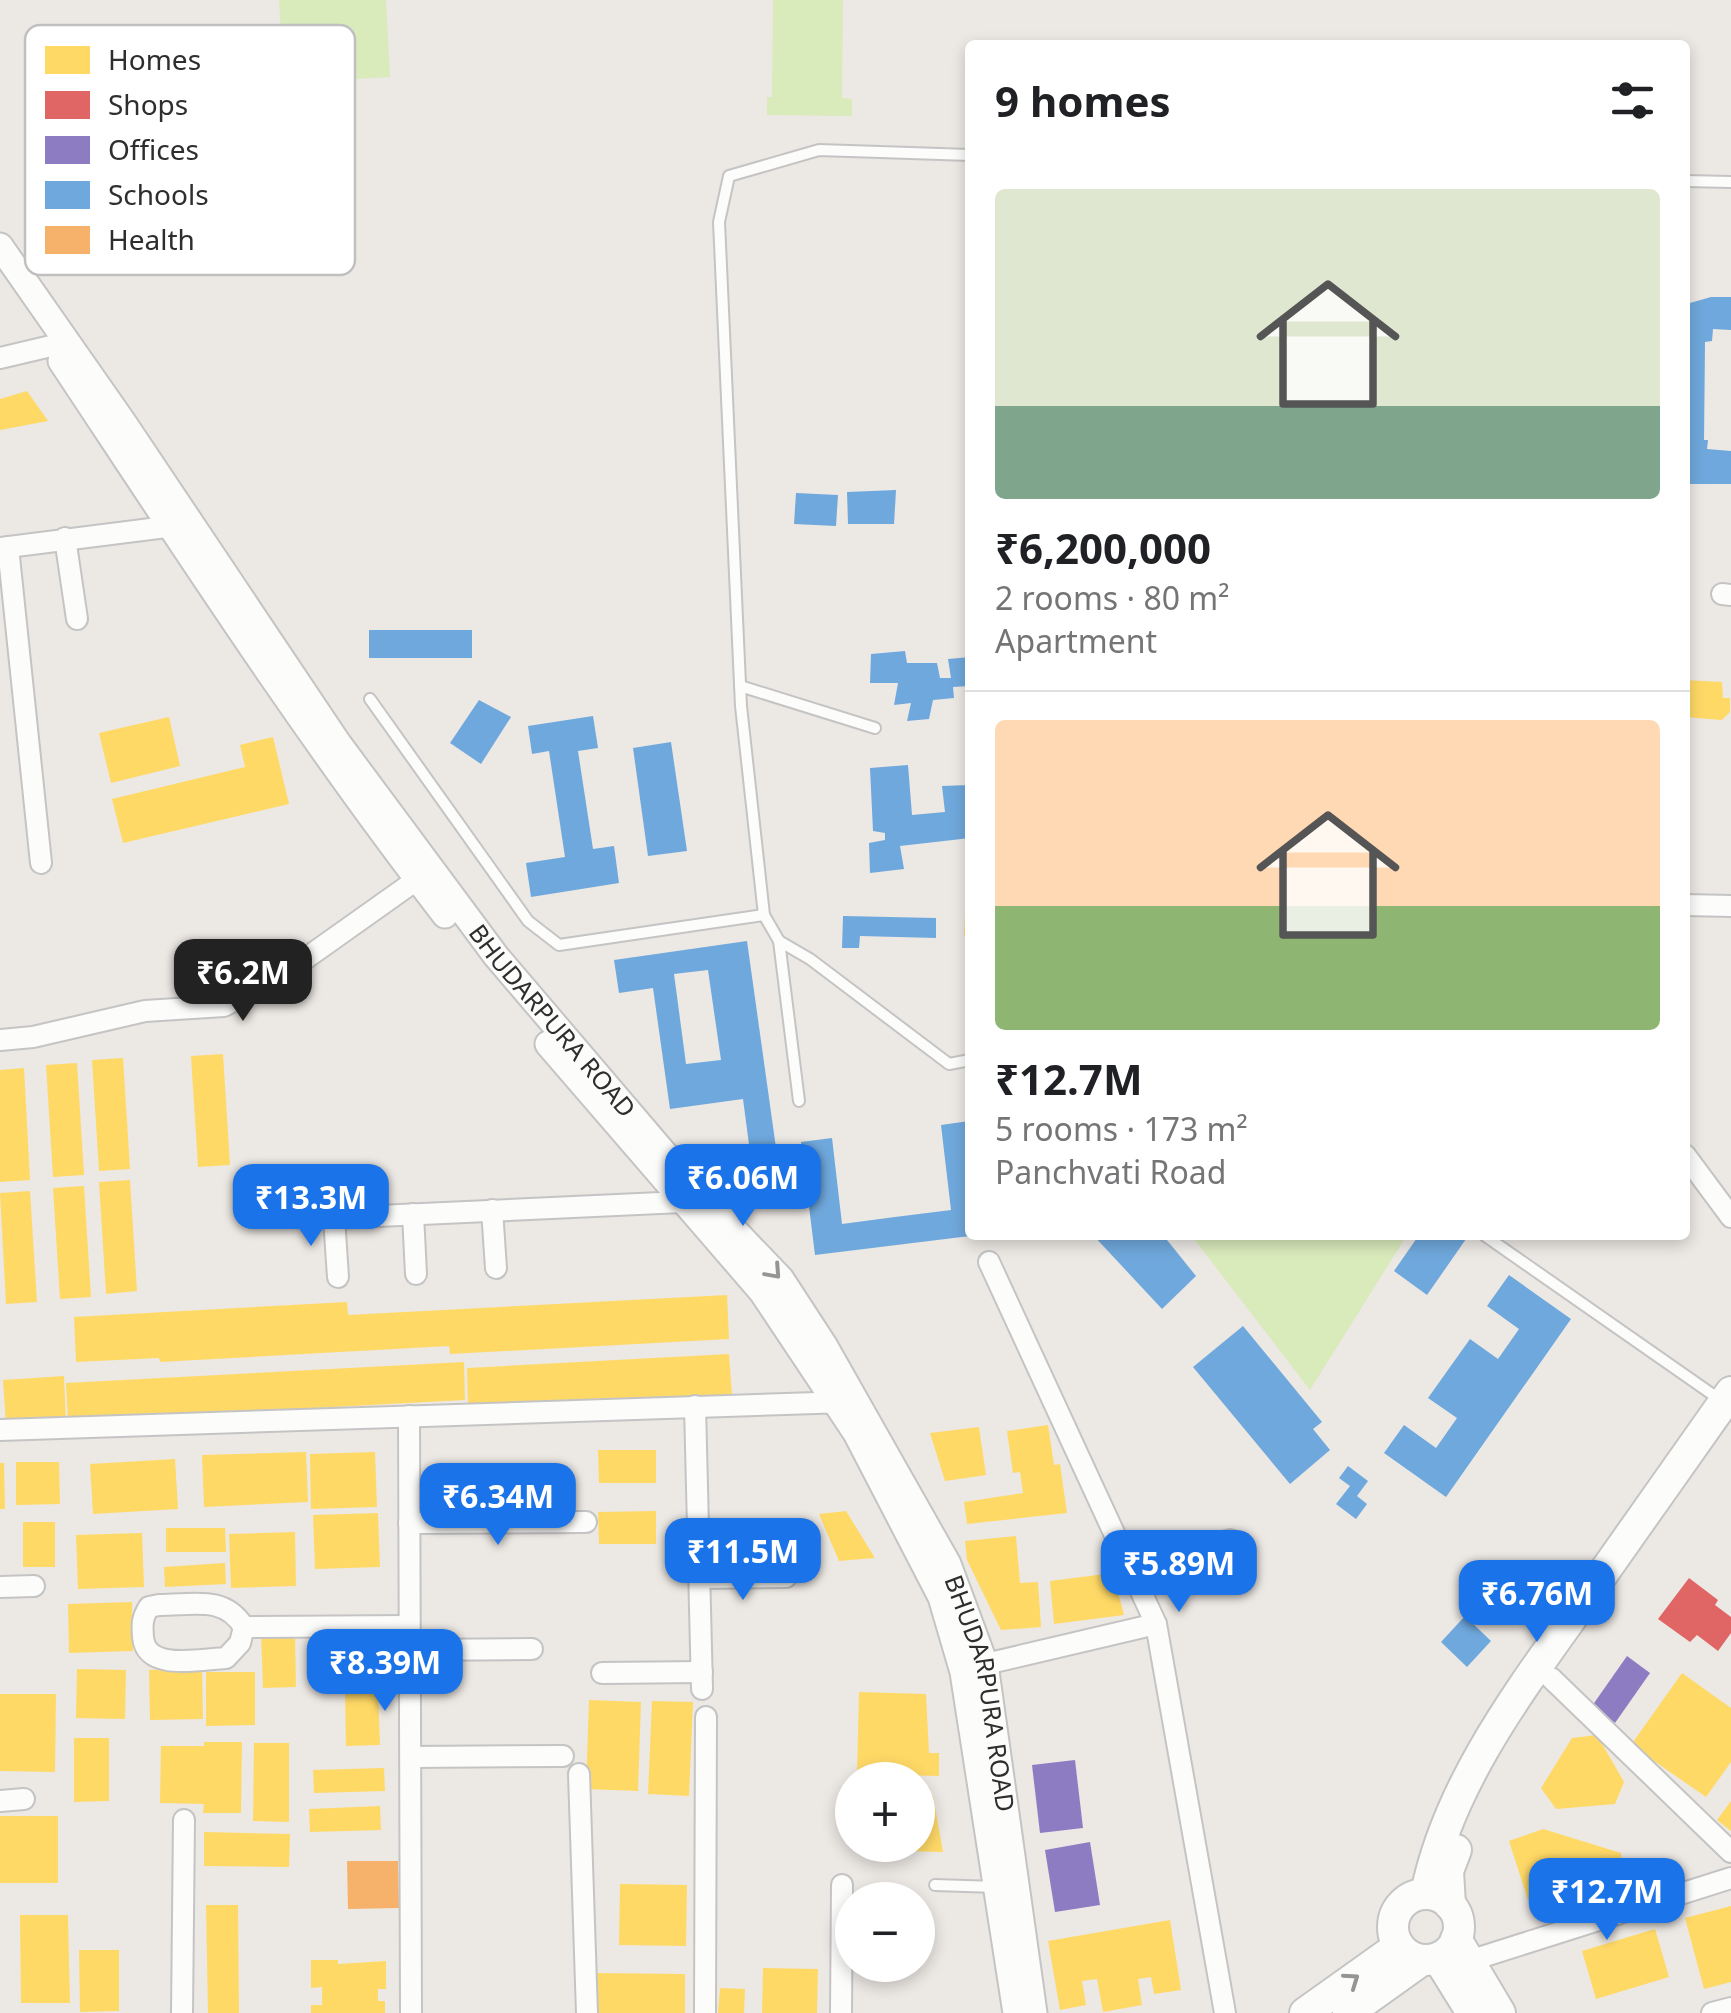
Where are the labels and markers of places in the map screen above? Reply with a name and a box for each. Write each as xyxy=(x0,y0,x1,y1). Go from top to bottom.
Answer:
pin: ₹6.2M xyxy=(173,939,313,1024)
pin: ₹6.06M xyxy=(662,1144,824,1229)
pin: ₹13.3M xyxy=(230,1164,392,1249)
pin: ₹6.34M xyxy=(417,1463,579,1548)
pin: ₹11.5M xyxy=(662,1518,824,1603)
pin: ₹5.89M xyxy=(1098,1530,1260,1615)
pin: ₹6.76M xyxy=(1456,1560,1618,1645)
pin: ₹8.39M xyxy=(304,1629,466,1714)
pin: ₹12.7M xyxy=(1526,1858,1688,1943)

